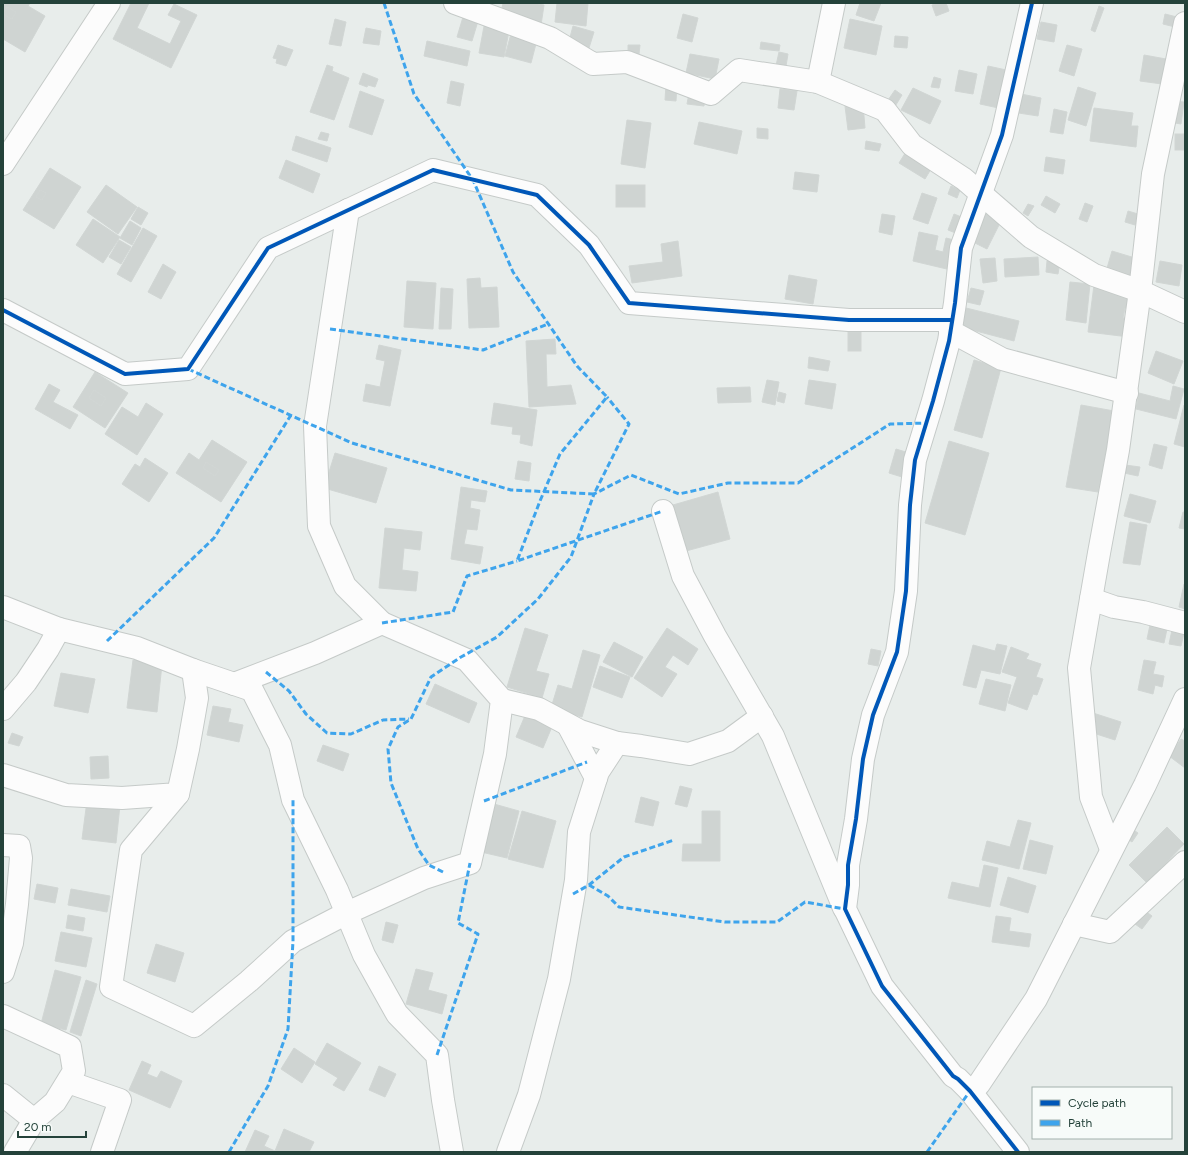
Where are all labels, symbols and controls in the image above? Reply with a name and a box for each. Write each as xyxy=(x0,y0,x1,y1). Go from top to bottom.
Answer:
legend xyxy=(1032,1087,1172,1139)
text: Cycle path xyxy=(1068,1096,1126,1110)
scale bar xyxy=(18,1113,86,1139)
text: Path xyxy=(1068,1116,1092,1130)
text: 20 m xyxy=(24,1120,52,1134)

